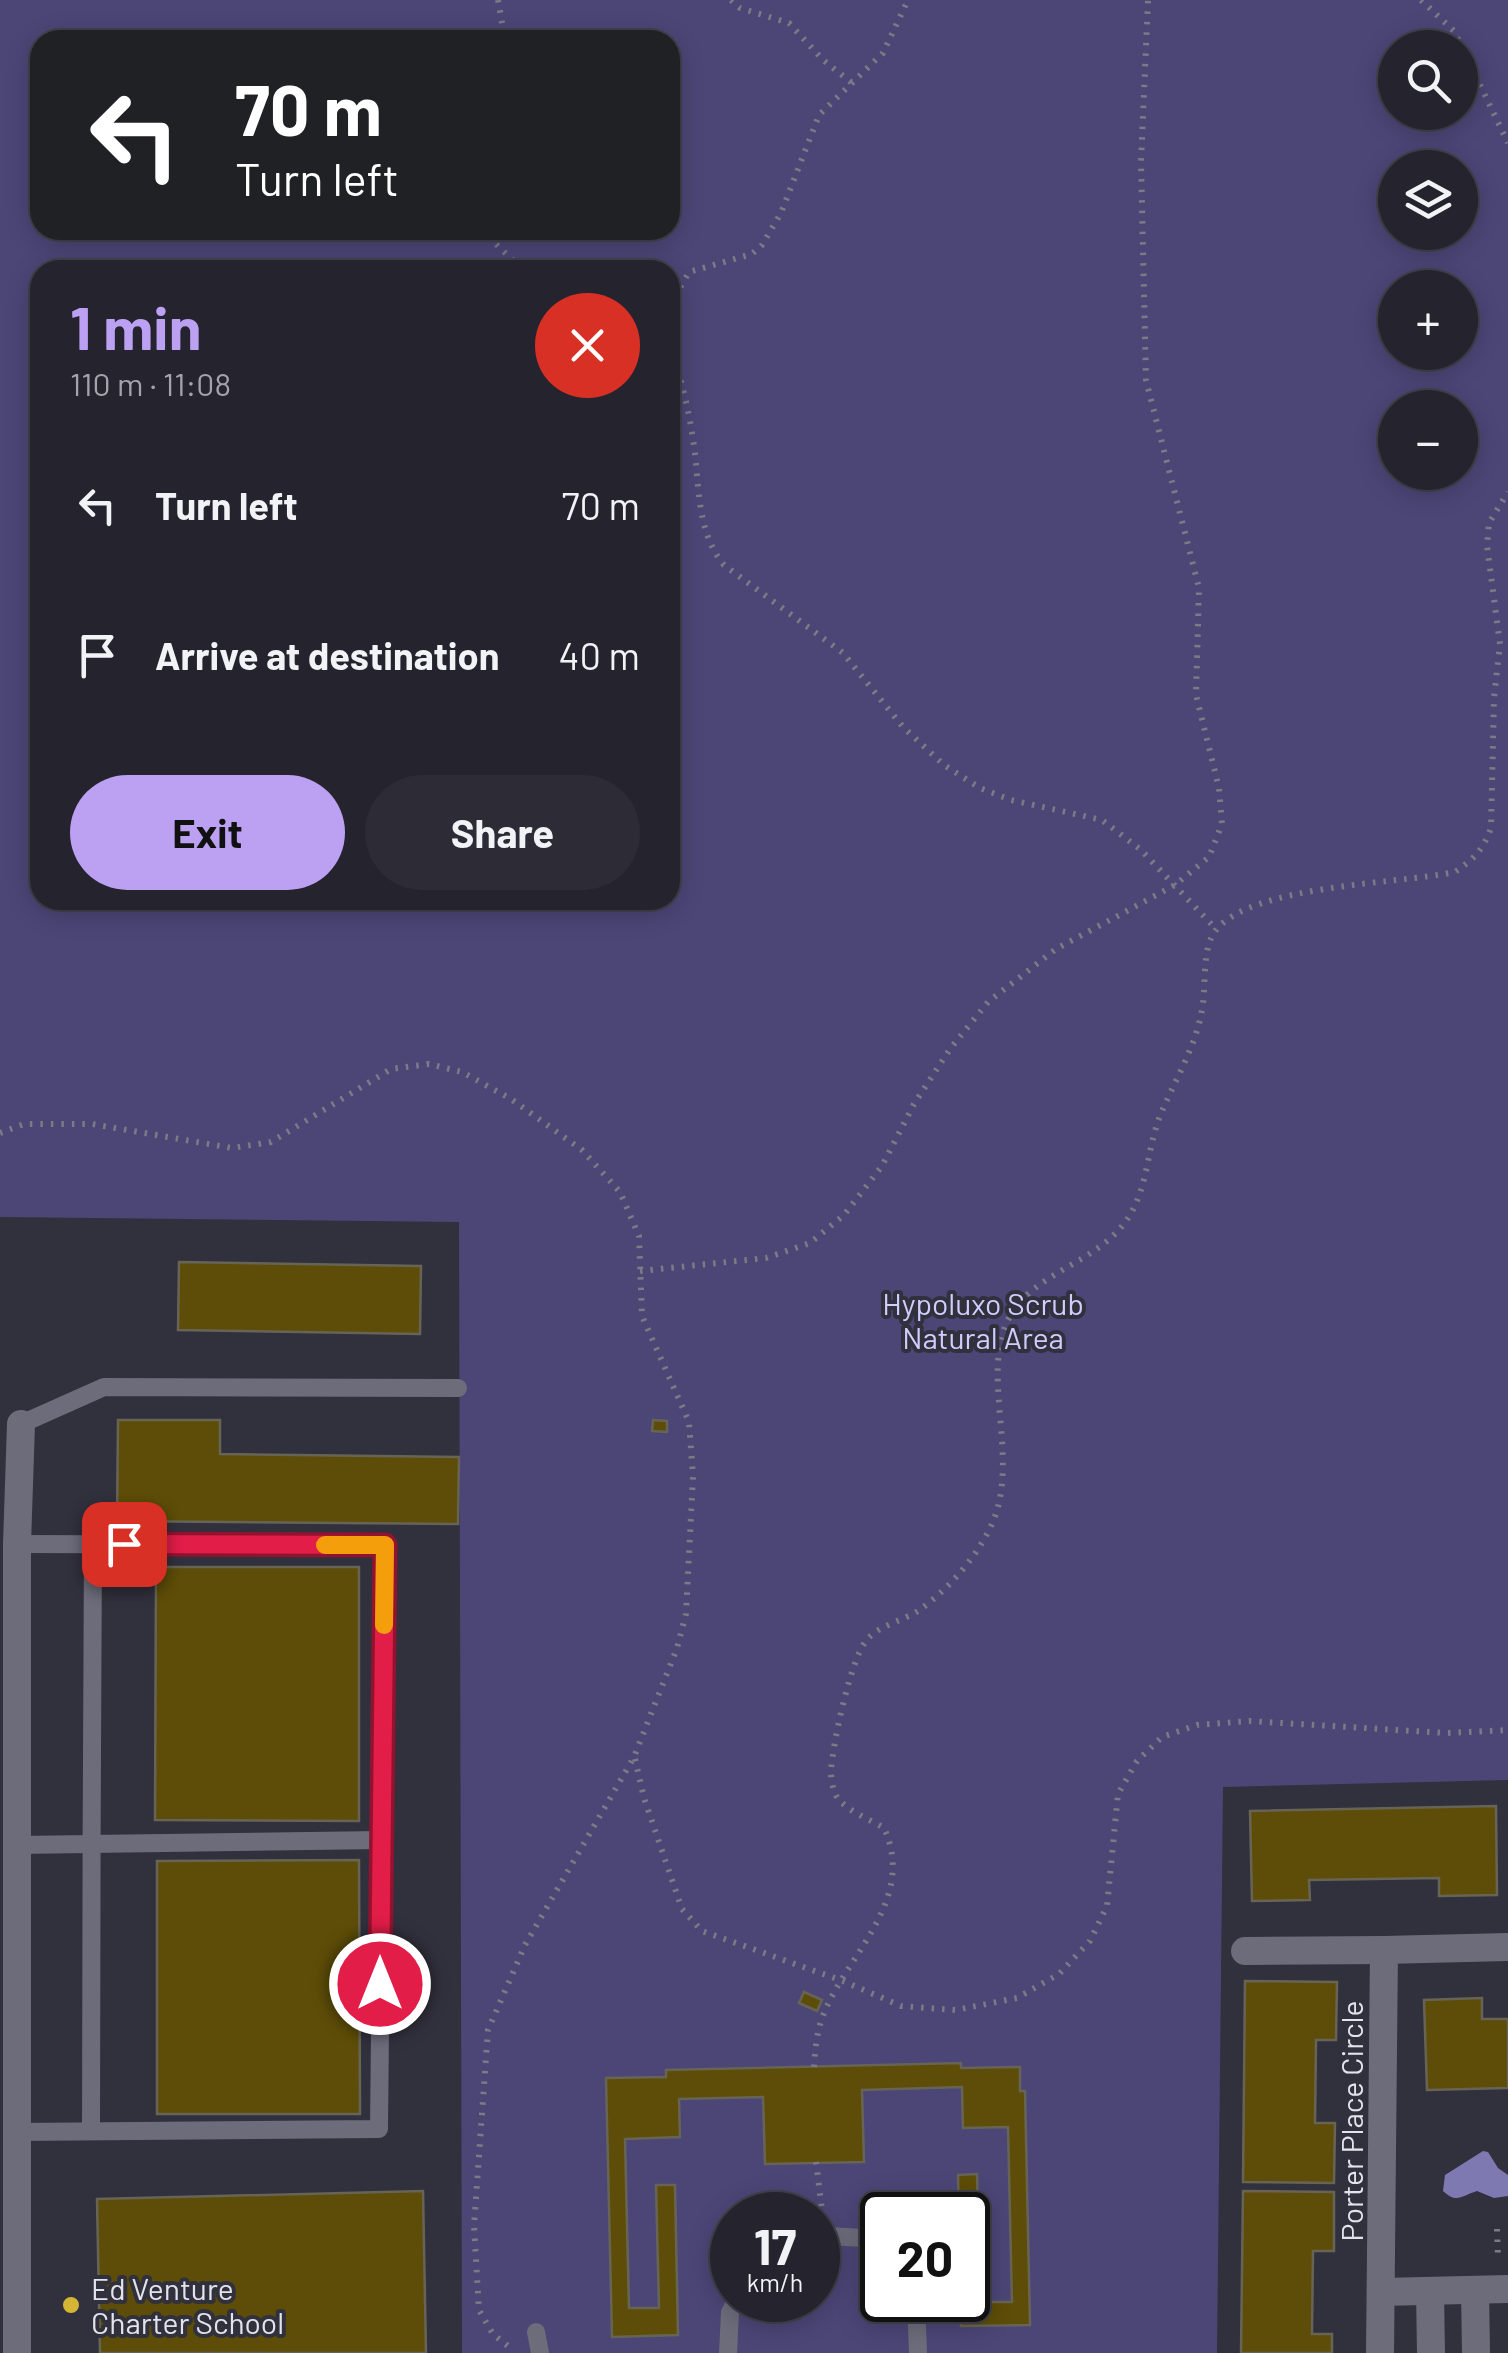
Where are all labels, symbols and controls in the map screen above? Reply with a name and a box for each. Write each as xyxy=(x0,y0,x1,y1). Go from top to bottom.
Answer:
map controls xyxy=(1378,30,1478,490)
button: search xyxy=(1378,30,1478,130)
text: 70 m xyxy=(235,66,382,150)
icon: left xyxy=(70,70,200,200)
button: layers xyxy=(1378,150,1478,250)
text: Turn left xyxy=(235,151,399,205)
button: + xyxy=(1378,270,1478,370)
text: 1 min xyxy=(70,290,201,362)
button: close xyxy=(535,293,640,398)
text: 110 m · 11:08 xyxy=(70,364,231,402)
button: − xyxy=(1378,390,1478,490)
icon: left xyxy=(70,478,125,533)
text: Turn left xyxy=(155,482,298,528)
text: 70 m xyxy=(562,482,640,528)
icon: arrive xyxy=(70,628,125,683)
text: Arrive at destination xyxy=(155,632,500,678)
text: 40 m xyxy=(559,632,640,678)
button: Exit xyxy=(70,775,345,890)
button: Share xyxy=(365,775,640,890)
park label: Hypoluxo Scrub Natural Area xyxy=(882,1285,1084,1355)
pin xyxy=(82,1502,167,1587)
icon: arrive xyxy=(97,1517,152,1572)
position arrow xyxy=(328,1932,432,2036)
street label: Porter Place Circle xyxy=(1333,2001,1369,2241)
speed limit sign: 20 xyxy=(860,2192,990,2322)
text: 17 xyxy=(754,2215,796,2275)
text: km/h xyxy=(747,2267,803,2297)
place label: Ed Venture Charter School xyxy=(91,2270,284,2340)
marker: Ed Venture Charter School xyxy=(60,2294,82,2316)

